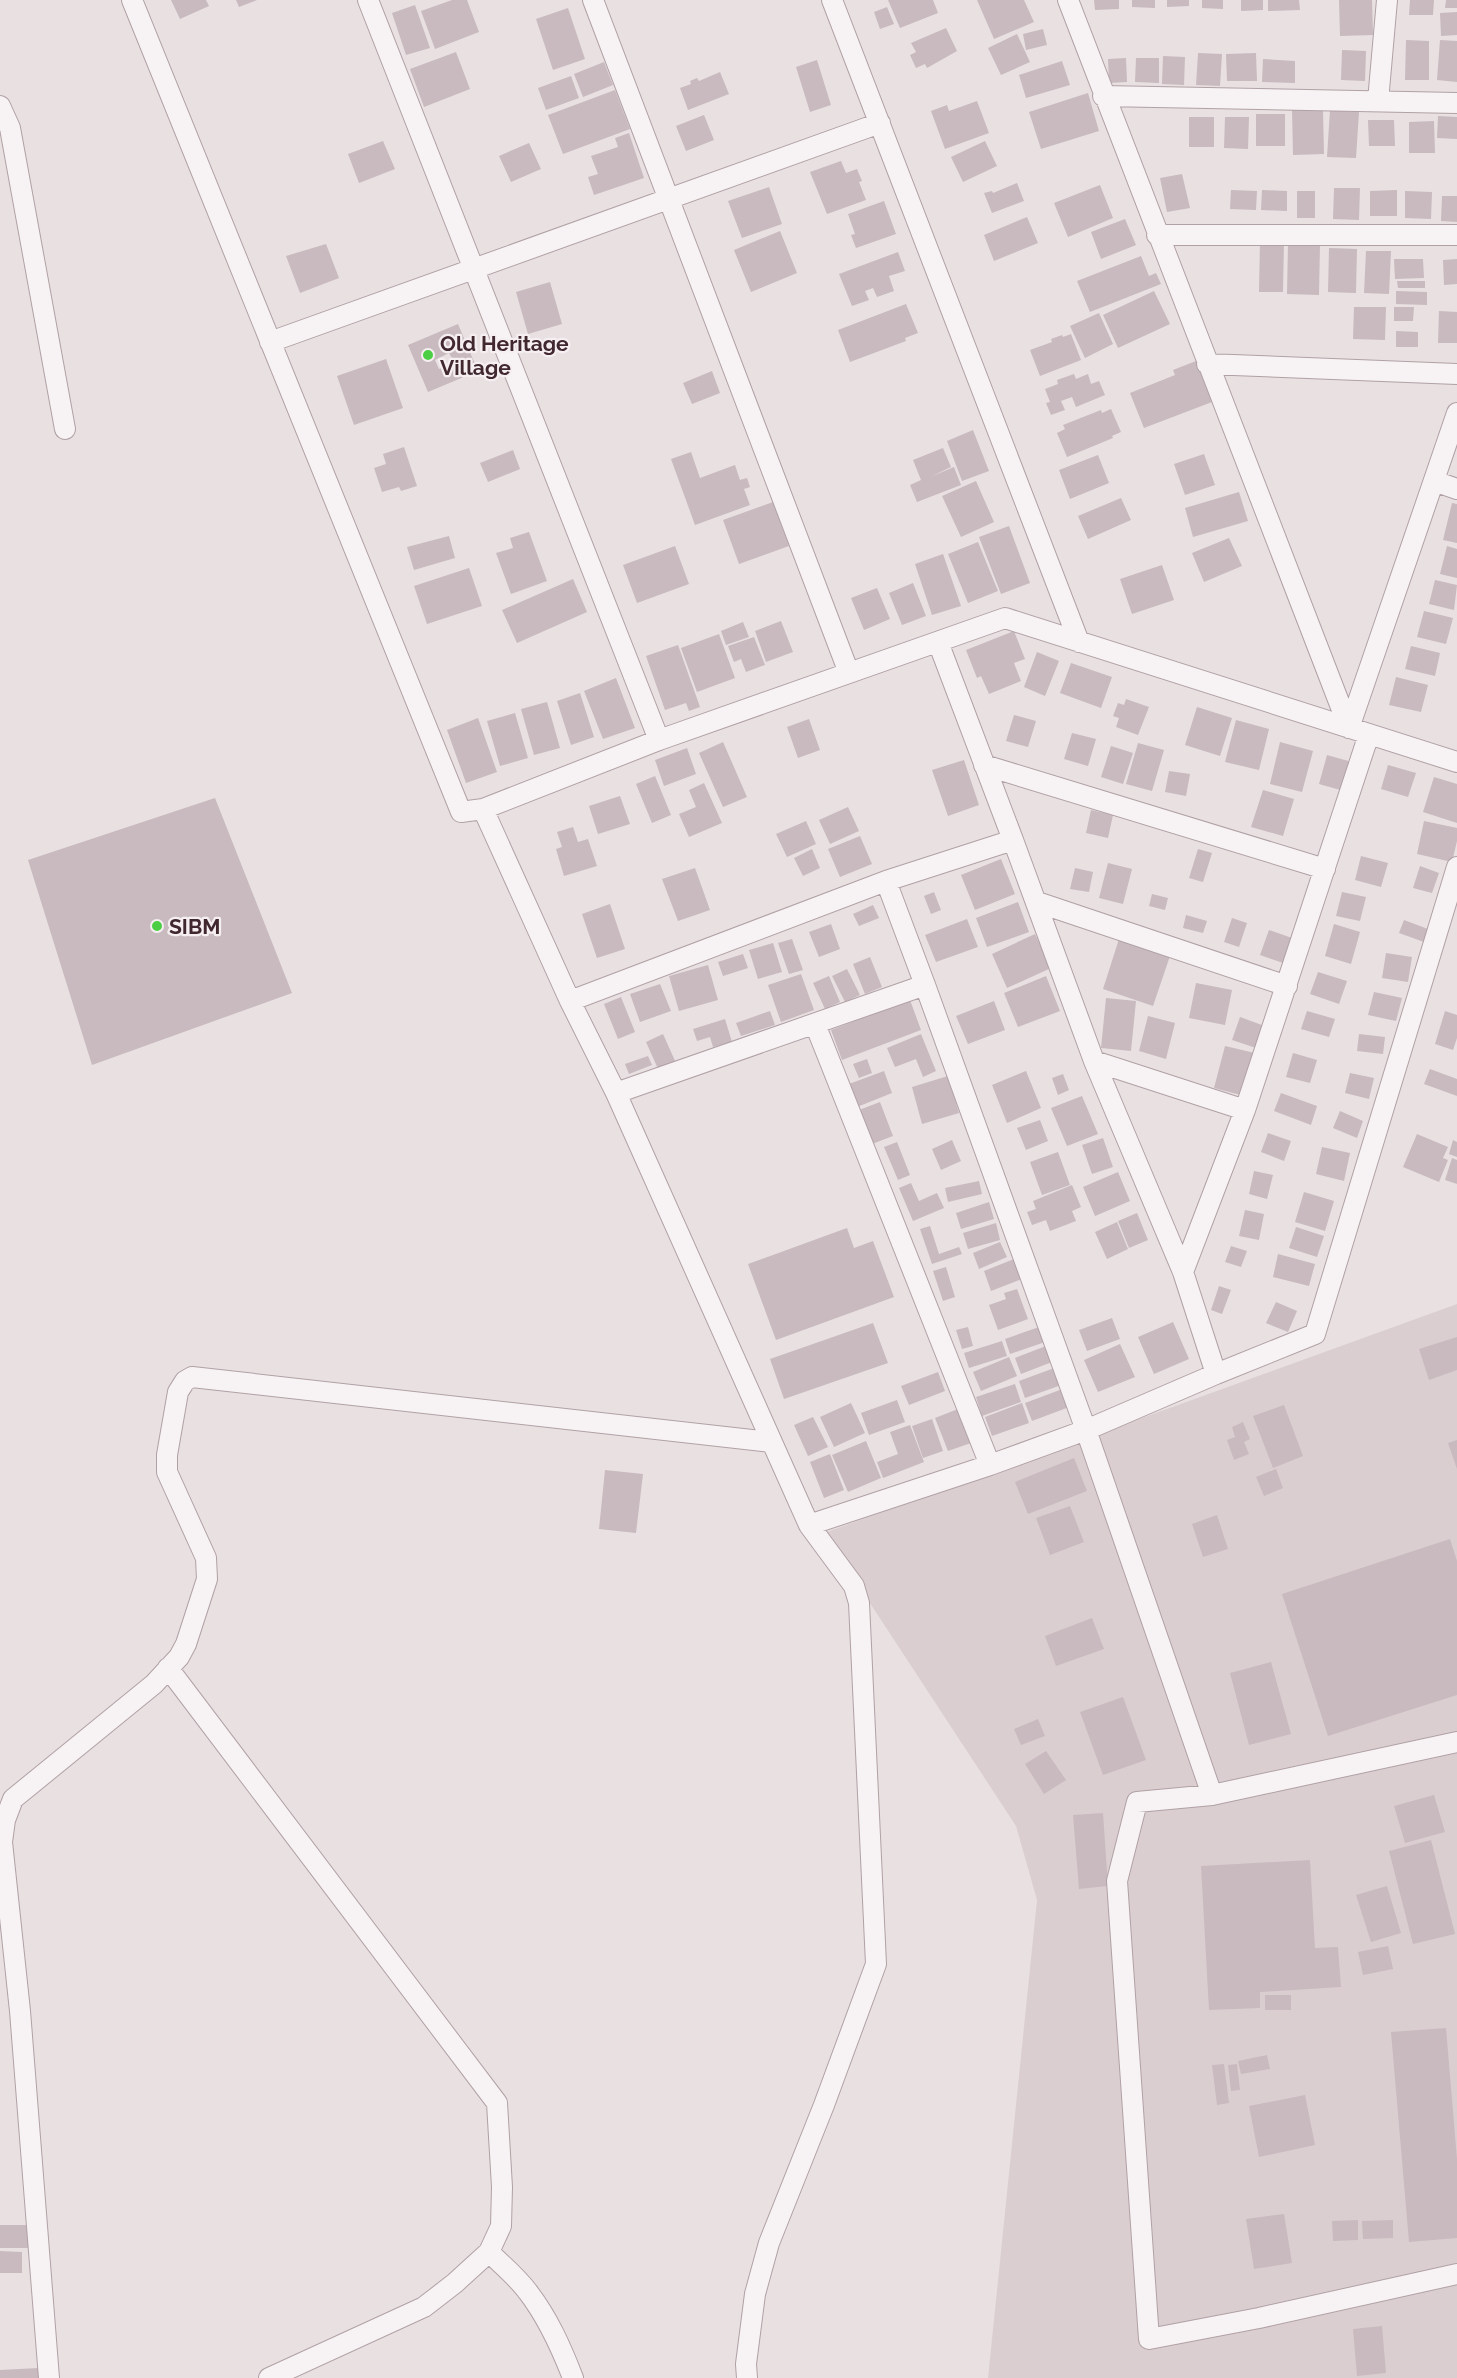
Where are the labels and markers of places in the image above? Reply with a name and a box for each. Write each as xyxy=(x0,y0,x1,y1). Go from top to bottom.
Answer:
place label: Old Heritage Village xyxy=(440,331,569,380)
marker: Old Heritage Village xyxy=(421,348,435,362)
place label: SIBM xyxy=(169,914,220,939)
marker: SIBM xyxy=(150,919,164,933)

